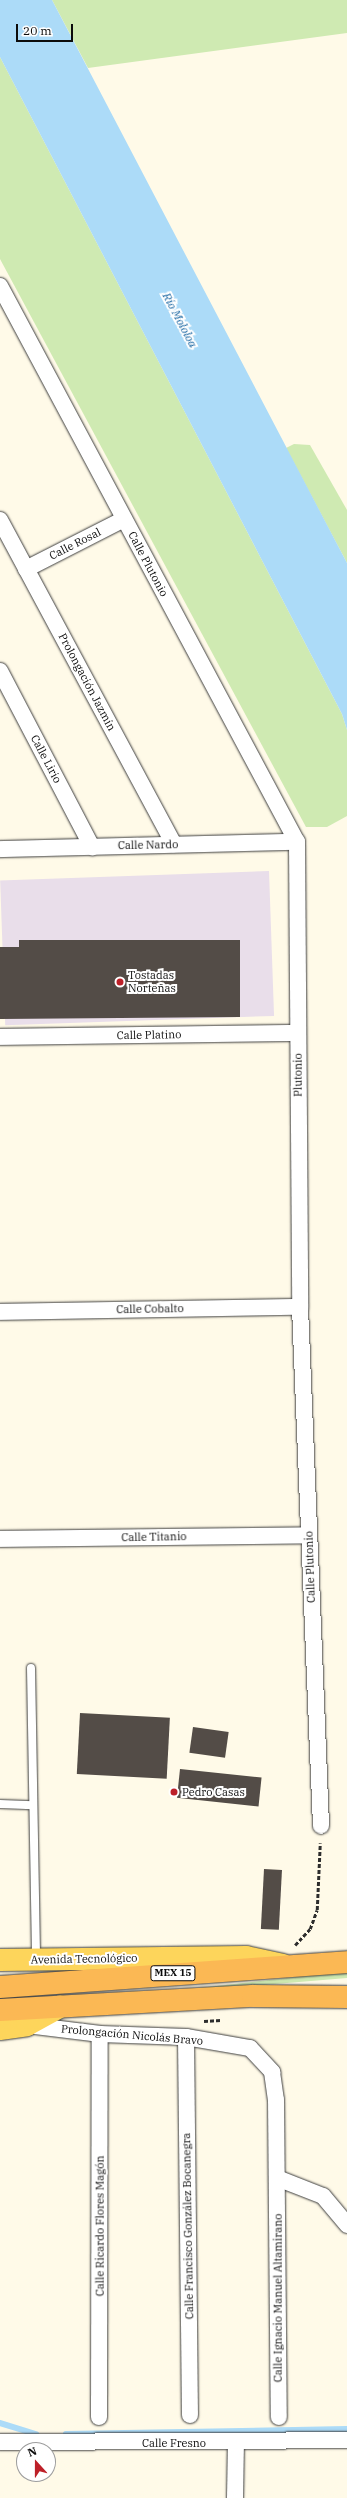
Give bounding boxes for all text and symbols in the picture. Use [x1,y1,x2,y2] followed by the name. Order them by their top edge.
[18,16,75,42] scale bar
[23,23,52,38] text: 20 m
[159,290,201,350] water label: Río Mololoa
[47,525,103,563] street label: Calle Rosal
[125,529,171,599] street label: Calle Plutonio
[56,631,118,733] street label: Prolongación Jazmín
[28,733,64,785] street label: Calle Lirio
[118,838,178,852] street label: Calle Nardo
[128,969,176,995] place label: Tostadas Norteñas
[115,977,125,987] marker: Tostadas Norteñas
[117,1028,181,1042] street label: Calle Platino
[291,1053,305,1097] street label: Plutonio
[116,1302,184,1316] street label: Calle Cobalto
[121,1530,187,1544] street label: Calle Titanio
[302,1531,318,1603] street label: Calle Plutonio
[182,1785,245,1799] place label: Pedro Casas
[169,1787,179,1797] marker: Pedro Casas
[30,1951,138,1967] street label: Avenida Tecnológico
[150,1965,196,1981] road number: MEX 15
[61,2022,203,2048] street label: Prolongación Nicolás Bravo
[180,2133,196,2319] street label: Calle Francisco González Bocanegra
[93,2156,107,2296] street label: Calle Ricardo Flores Magón
[271,2214,285,2382] street label: Calle Ignacio Manuel Altamirano
[142,2436,206,2450] street label: Calle Fresno
[16,2442,56,2482] north arrow
[25,2444,39,2460] text: N

